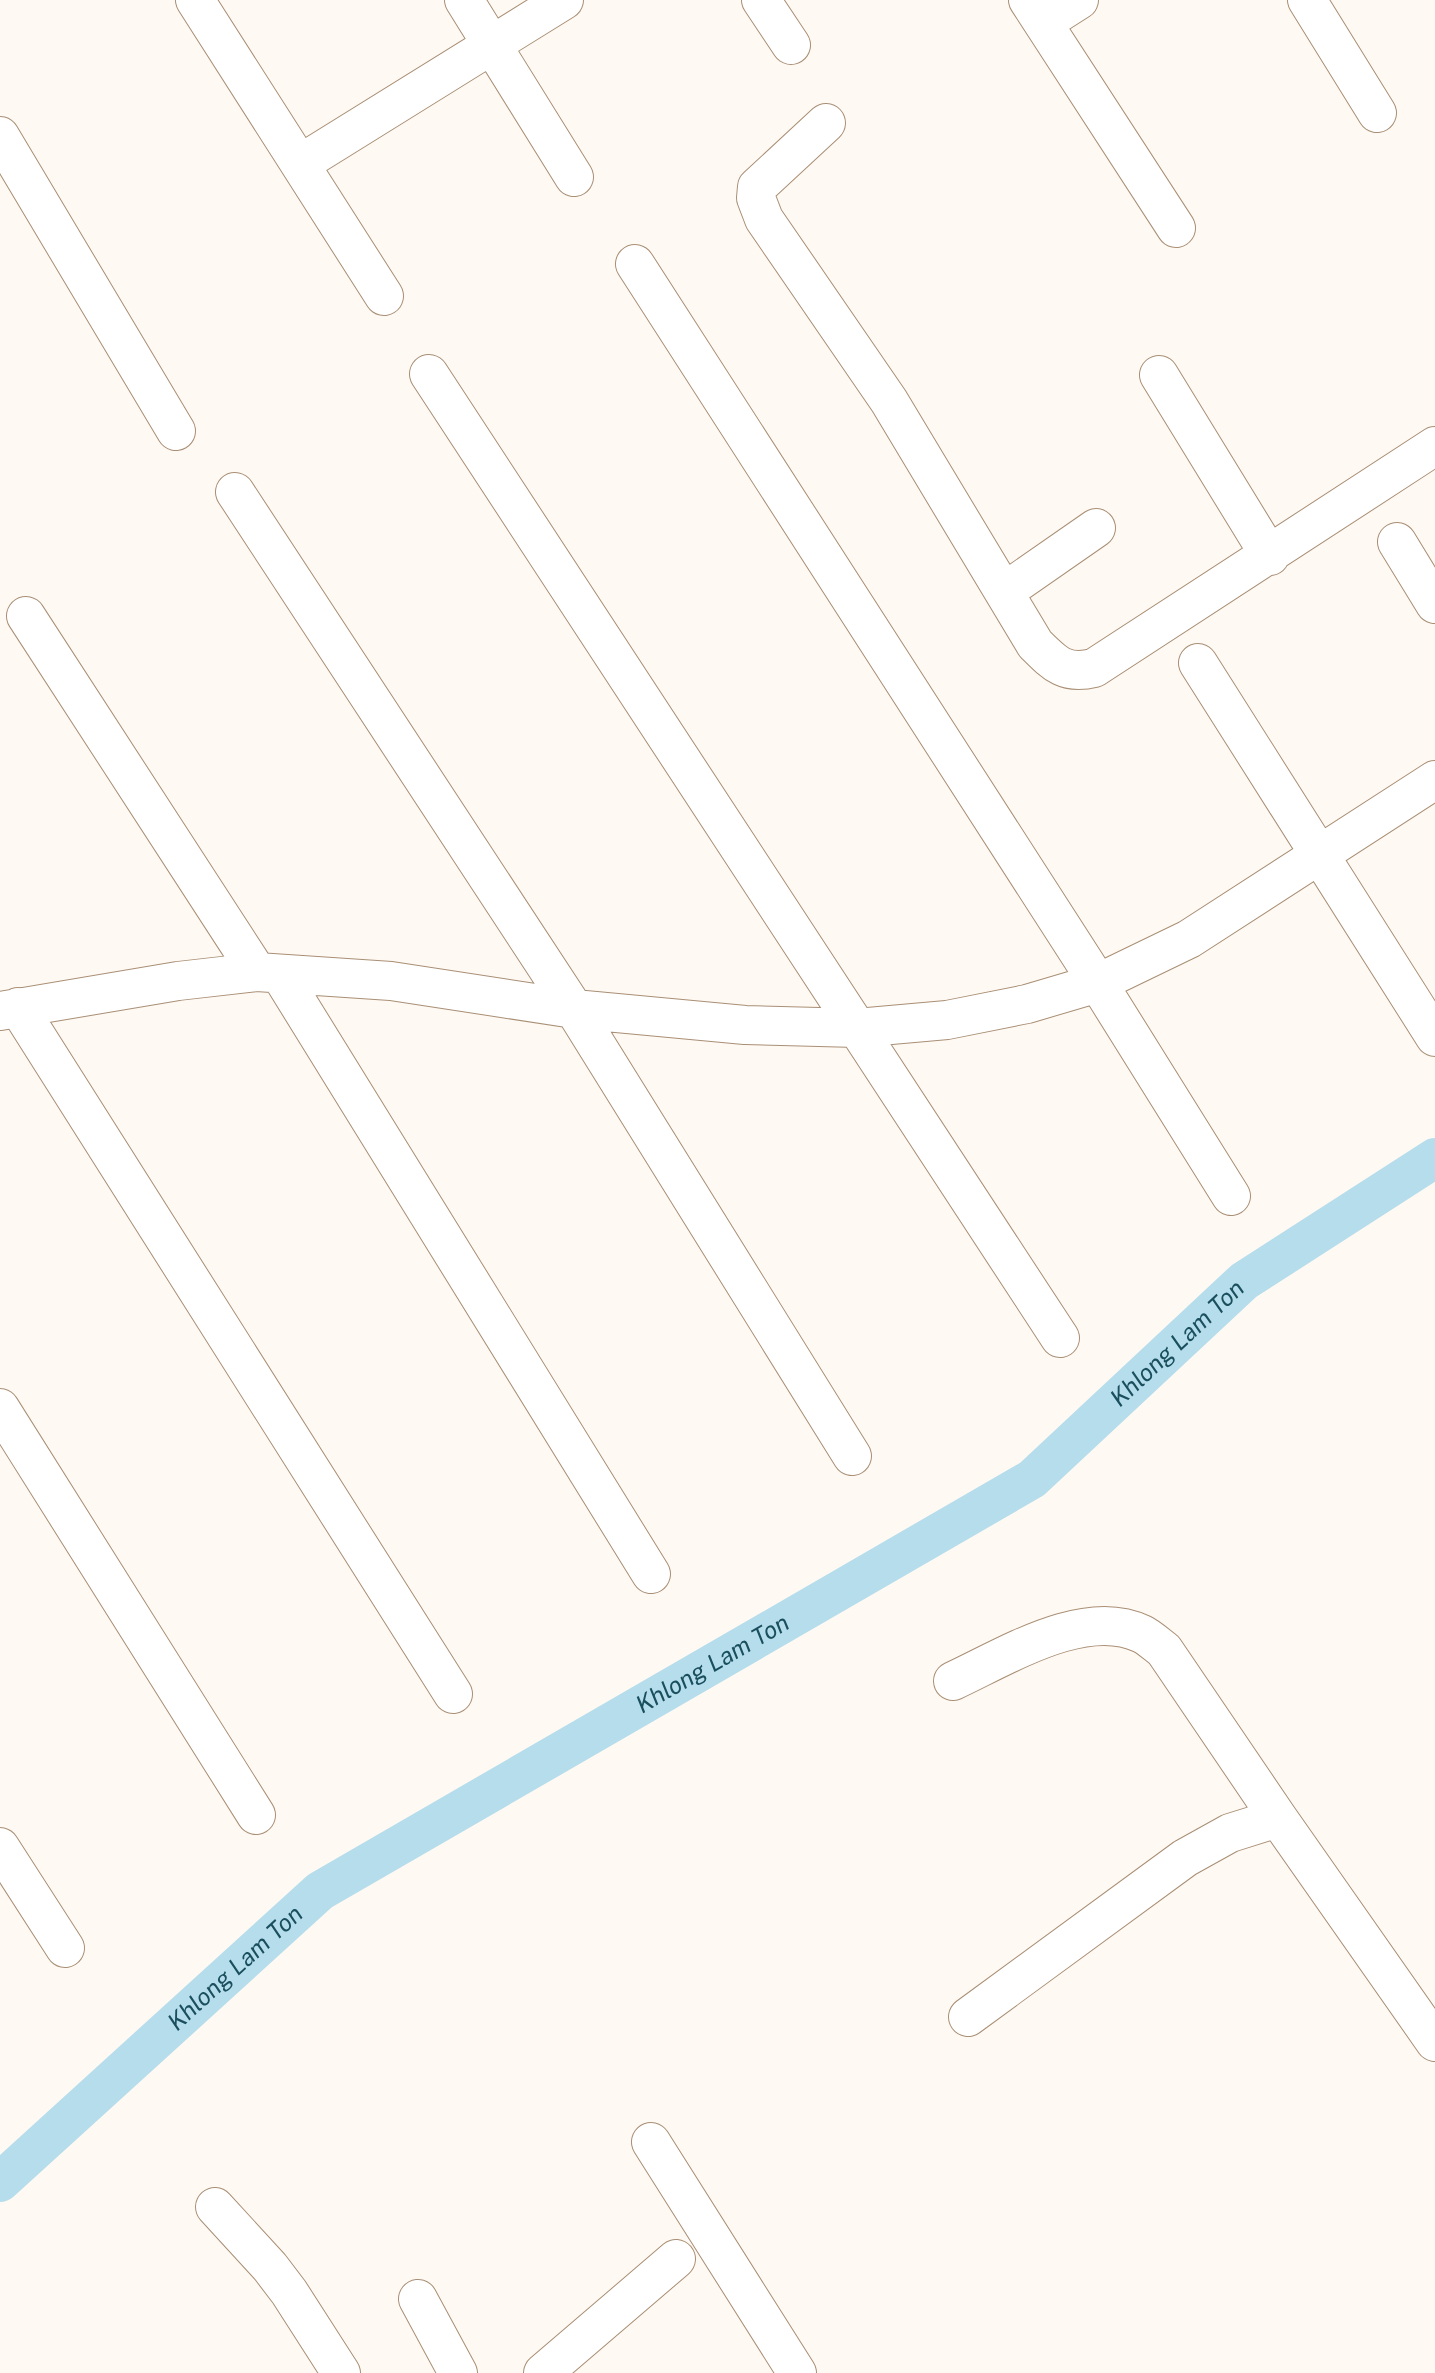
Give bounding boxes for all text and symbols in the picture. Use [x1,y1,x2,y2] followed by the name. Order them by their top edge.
[1104,1273,1249,1412] water label: Khlong Lam Ton
[630,1608,794,1718] water label: Khlong Lam Ton
[161,1899,308,2036] water label: Khlong Lam Ton

